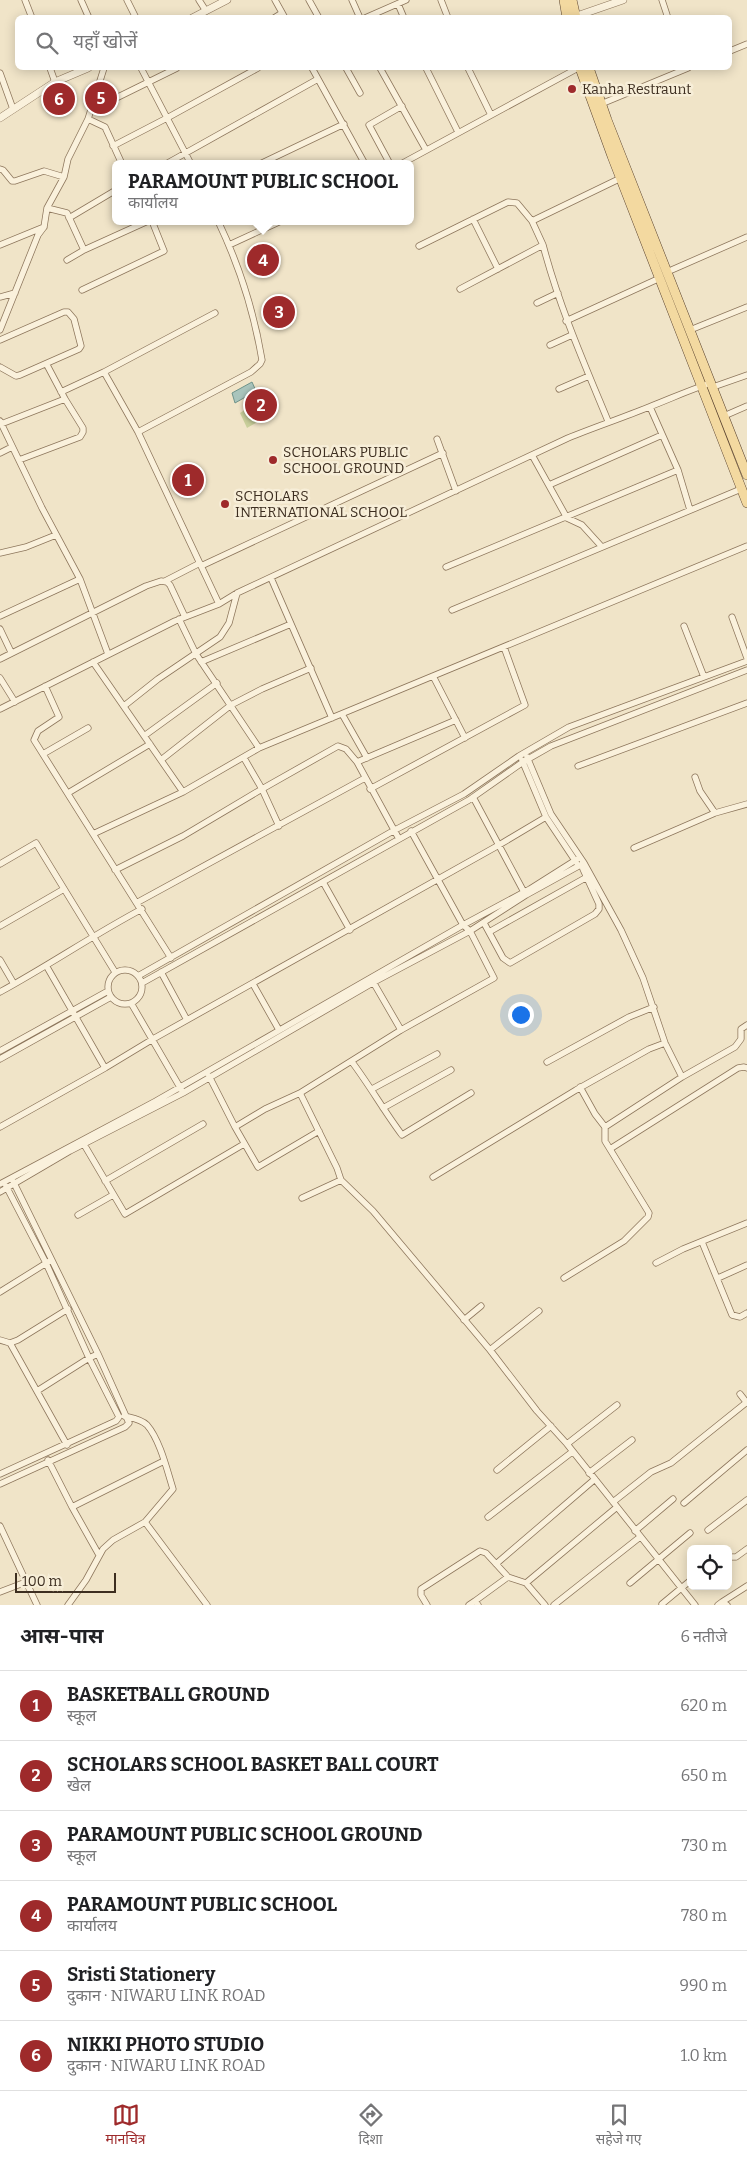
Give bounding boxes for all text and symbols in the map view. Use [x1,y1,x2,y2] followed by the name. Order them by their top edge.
[15,15,732,70] search box
[33,29,61,57] icon: search
[73,30,137,53] text: यहाँ खोजें
[85,79,117,117] pin: 5
[43,80,75,118] pin: 6
[582,81,691,98] place label: Kanha Restraunt
[566,83,578,95] marker: Kanha Restraunt
[112,160,414,225] popup
[128,170,398,193] text: PARAMOUNT PUBLIC SCHOOL
[128,193,178,212] text: कार्यालय
[247,241,279,279] pin: 4
[263,293,295,331] pin: 3
[245,386,277,424] pin: 2
[283,444,408,477] place label: SCHOLARS PUBLIC SCHOOL GROUND
[267,454,279,466] marker: SCHOLARS PUBLIC SCHOOL GROUND
[172,461,204,499] pin: 1
[235,488,407,521] place label: SCHOLARS INTERNATIONAL SCHOOL
[219,498,231,510] marker: SCHOLARS INTERNATIONAL SCHOOL
[508,1002,534,1028] your location
[687,1545,732,1590] map controls
[687,1545,732,1590] button: locate
[15,1570,116,1593] scale bar
[22,1573,62,1590] text: 100 m
[20,1623,104,1649] text: आस-पास
[680,1627,727,1646] text: 6 नतीजे
[67,1683,270,1706] text: BASKETBALL GROUND
[33,1696,39,1715] text: 1
[680,1696,727,1715] text: 620 m
[67,1706,96,1725] text: स्कूल
[67,1753,439,1776] text: SCHOLARS SCHOOL BASKET BALL COURT
[31,1766,41,1785] text: 2
[681,1766,727,1785] text: 650 m
[67,1776,91,1795] text: खेल
[67,1823,423,1846] text: PARAMOUNT PUBLIC SCHOOL GROUND
[31,1836,41,1855] text: 3
[681,1836,727,1855] text: 730 m
[67,1846,96,1865] text: स्कूल
[67,1893,337,1916] text: PARAMOUNT PUBLIC SCHOOL
[31,1906,41,1925] text: 4
[681,1906,727,1925] text: 780 m
[67,1916,117,1935] text: कार्यालय
[67,1963,215,1986] text: Sristi Stationery
[32,1976,40,1995] text: 5
[680,1976,727,1995] text: 990 m
[67,1986,266,2005] text: दुकान · NIWARU LINK ROAD
[67,2033,264,2056] text: NIKKI PHOTO STUDIO
[31,2046,41,2065] text: 6
[680,2046,727,2065] text: 1.0 km
[67,2056,266,2075] text: दुकान · NIWARU LINK ROAD
[106,2101,146,2150] tab: मानचित्र
[357,2101,385,2150] tab: दिशा
[596,2101,641,2150] tab: सहेजे गए

